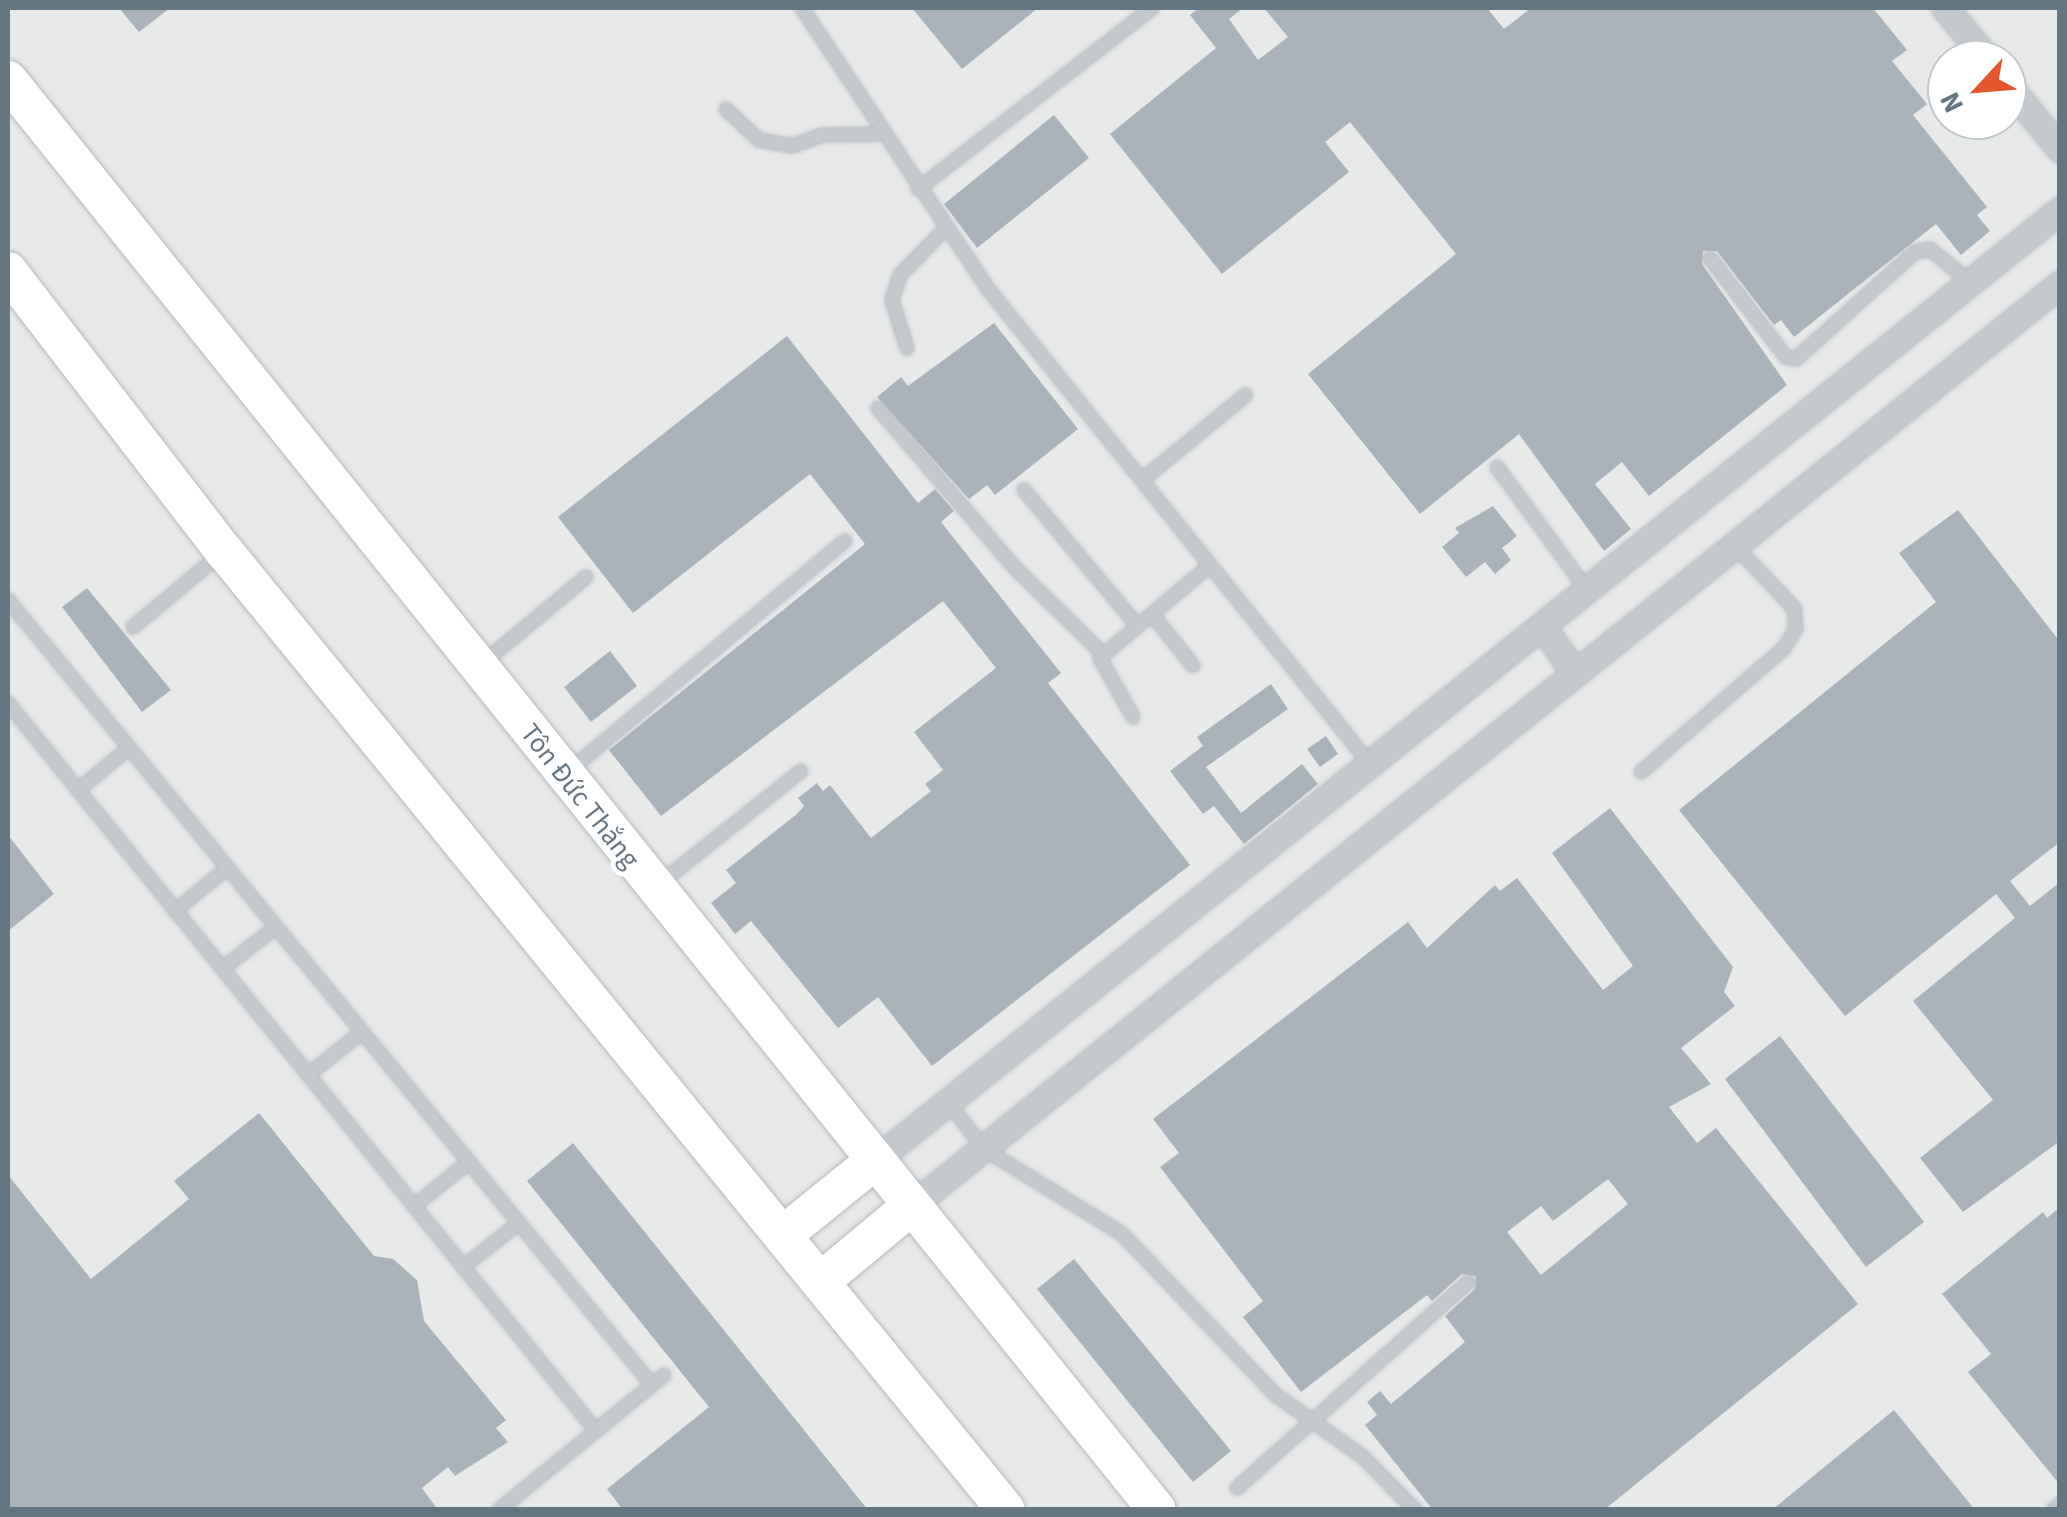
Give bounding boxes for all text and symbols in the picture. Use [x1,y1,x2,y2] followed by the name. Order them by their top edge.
[1927,40,2027,140] north arrow
[1930,85,1974,119] text: N
[513,717,647,875] street label: Tôn Đức Thắng

